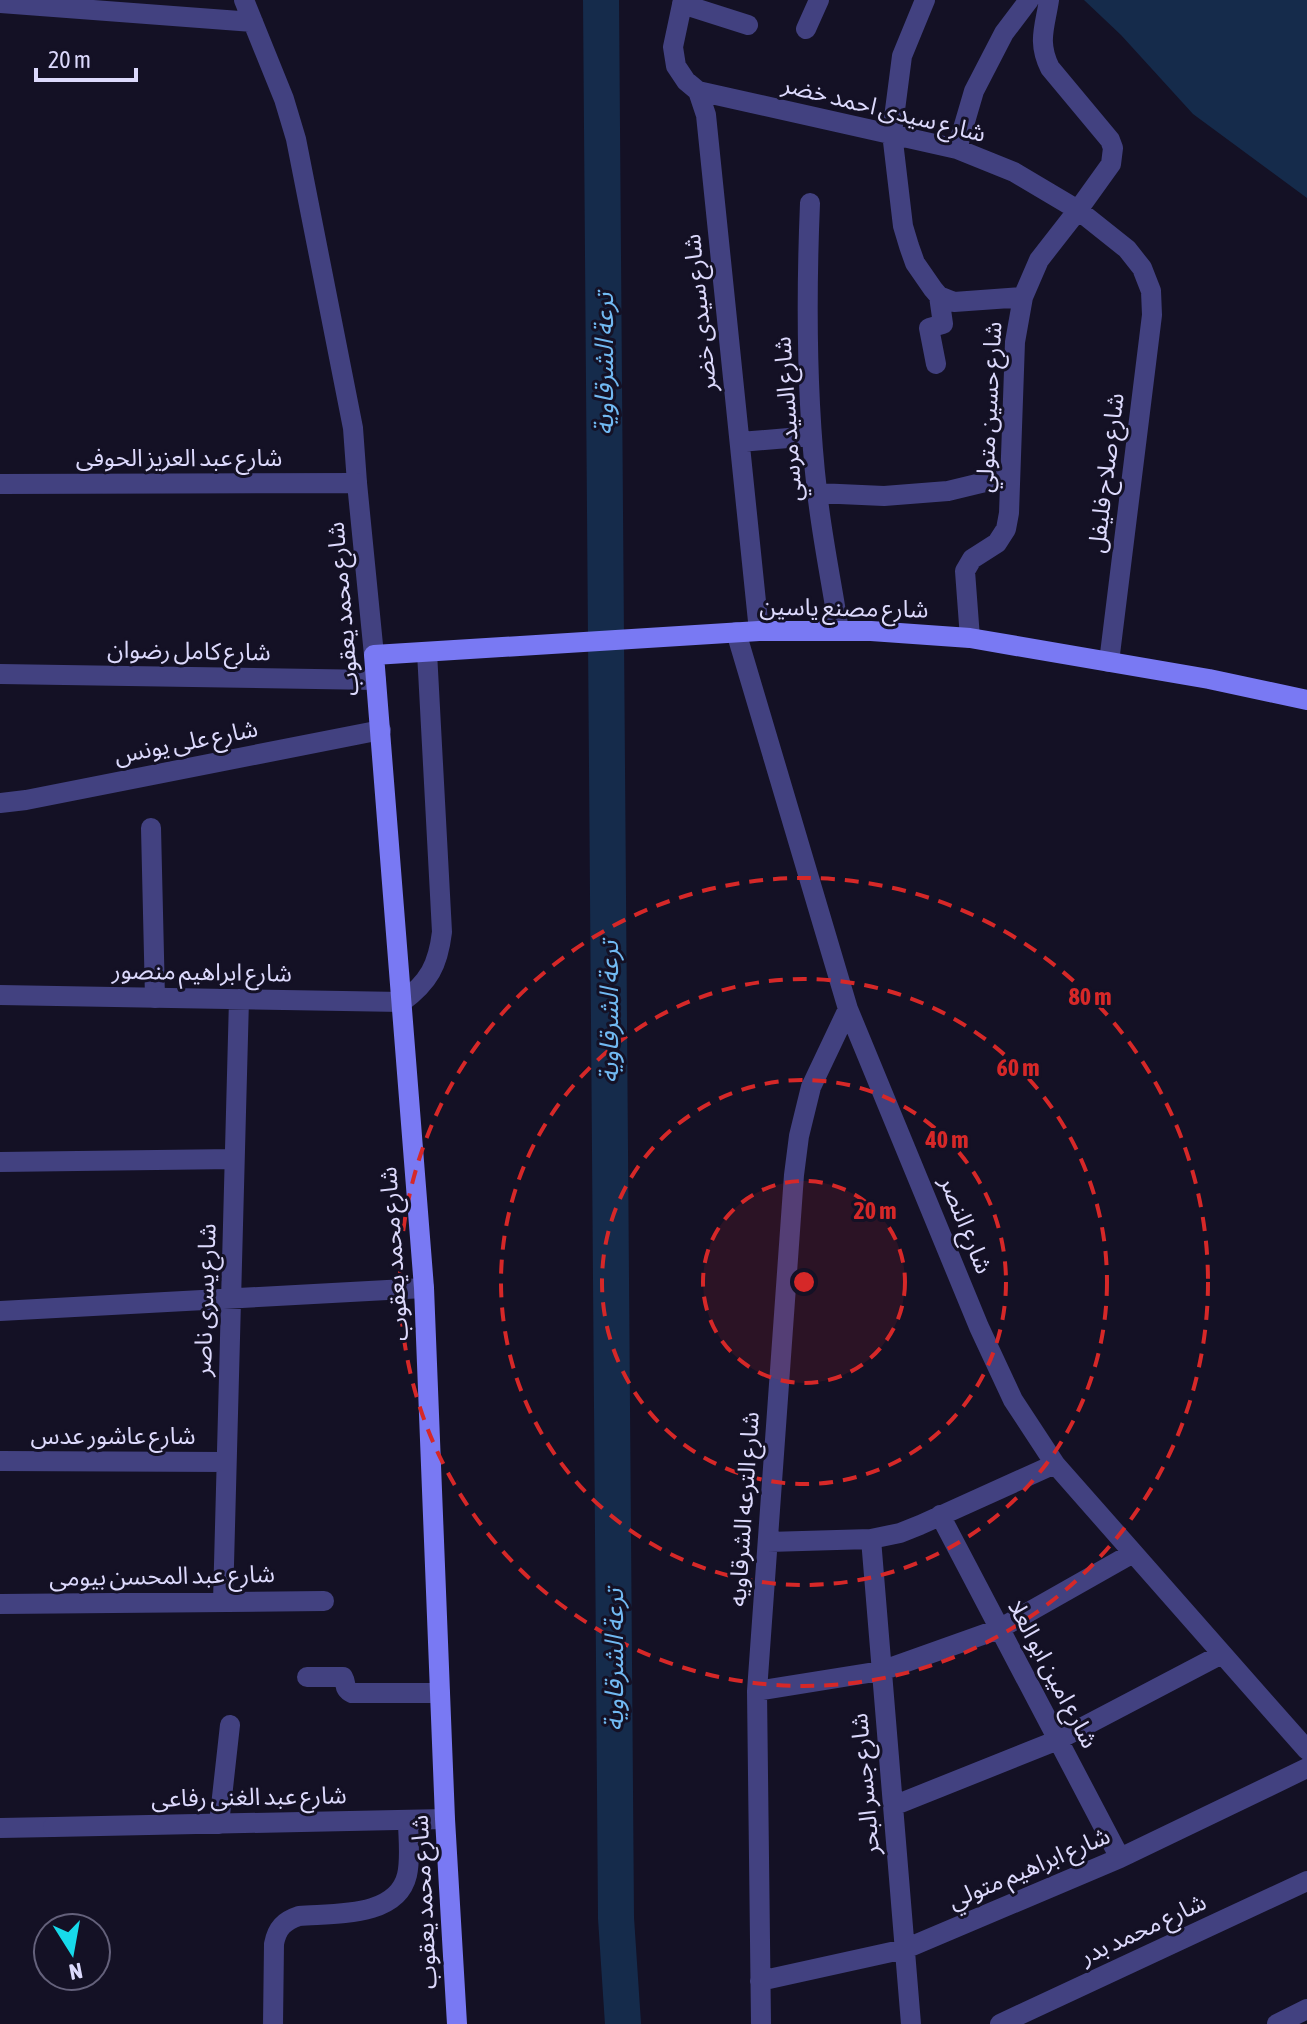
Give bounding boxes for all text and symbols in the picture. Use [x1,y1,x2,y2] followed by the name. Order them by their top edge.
[36,32,136,82] scale bar
[48,46,91,73] text: 20 m
[778,70,988,151] street label: شارع سيدى احمد خضر
[678,232,725,394] street label: شارع سيدى خضر
[589,289,620,435] water label: ترعة الشرقاوية
[971,321,1012,493] street label: شارع حسين متولي
[768,335,812,502] street label: شارع السيد مرسي
[1082,391,1133,555] street label: شارع صلاح فليفل
[76,444,282,475] street label: شارع عبد العزيز الحوفى
[321,521,368,697] street label: شارع محمد يعقوب
[759,593,929,626] street label: شارع مصنع ياسين
[107,636,271,669] street label: شارع كامل رضوان
[112,714,261,773] street label: شارع على يونس
[594,937,625,1083] water label: ترعة الشرقاوية
[111,956,292,991] street label: شارع ابراهيم منصور
[1068,983,1112,1010] text: 80 m
[996,1054,1040,1081] text: 60 m
[924,1126,969,1153] text: 40 m
[374,1166,417,1342] street label: شارع محمد يعقوب
[931,1171,998,1279] street label: شارع النصر
[853,1197,897,1224] text: 20 m
[188,1223,225,1378] street label: شارع يسرى ناصر
[790,1268,818,1296] centre of rings
[723,1411,768,1608] street label: شارع الترعه الشرقاويه
[30,1422,196,1453] street label: شارع عاشور عدس
[49,1560,275,1595] street label: شارع عبد المحسن بيومى
[599,1585,630,1731] water label: ترعة الشرقاوية
[1000,1595,1104,1754] street label: شارع امين ابو العلا
[845,1712,888,1857] street label: شارع جسر البحر
[151,1781,347,1816] street label: شارع عبد الغنى رفاعى
[405,1814,446,1990] street label: شارع محمد يعقوب
[944,1821,1116,1919] street label: شارع ابراهيم متولي
[1075,1888,1212,1974] street label: شارع محمد بدر
[32,1912,112,1992] north arrow
[67,1958,85,1986] text: N

